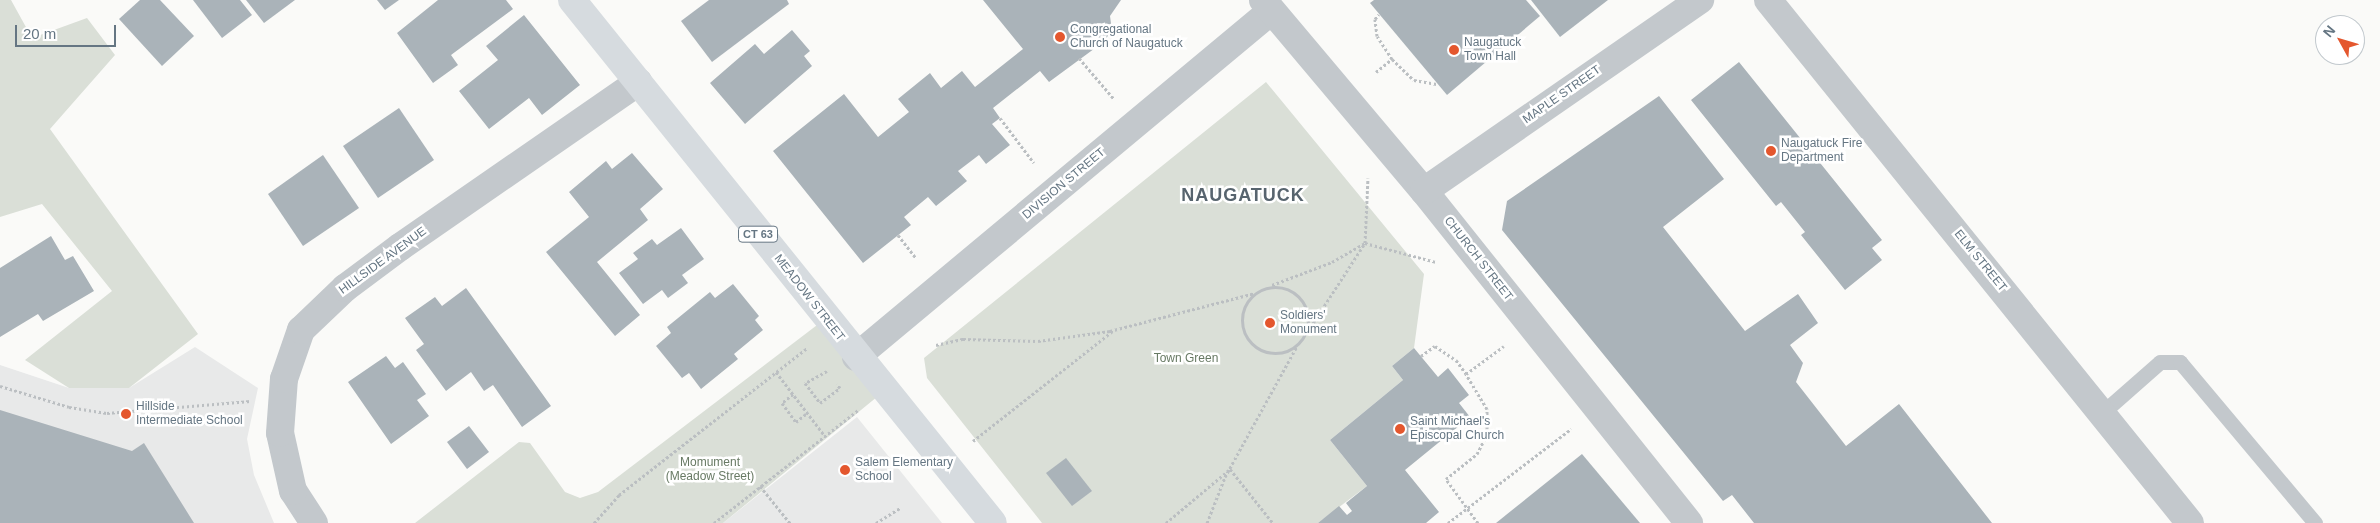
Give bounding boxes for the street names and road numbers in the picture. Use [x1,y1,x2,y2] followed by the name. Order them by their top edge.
[1520,63,1604,127] street label: MAPLE STREET
[1020,145,1108,223] street label: DIVISION STREET
[1441,214,1515,304] street label: CHURCH STREET
[336,224,430,298] street label: HILLSIDE AVENUE
[738,225,778,242] road number: CT 63
[1951,227,2009,295] street label: ELM STREET
[771,252,847,344] street label: MEADOW STREET

